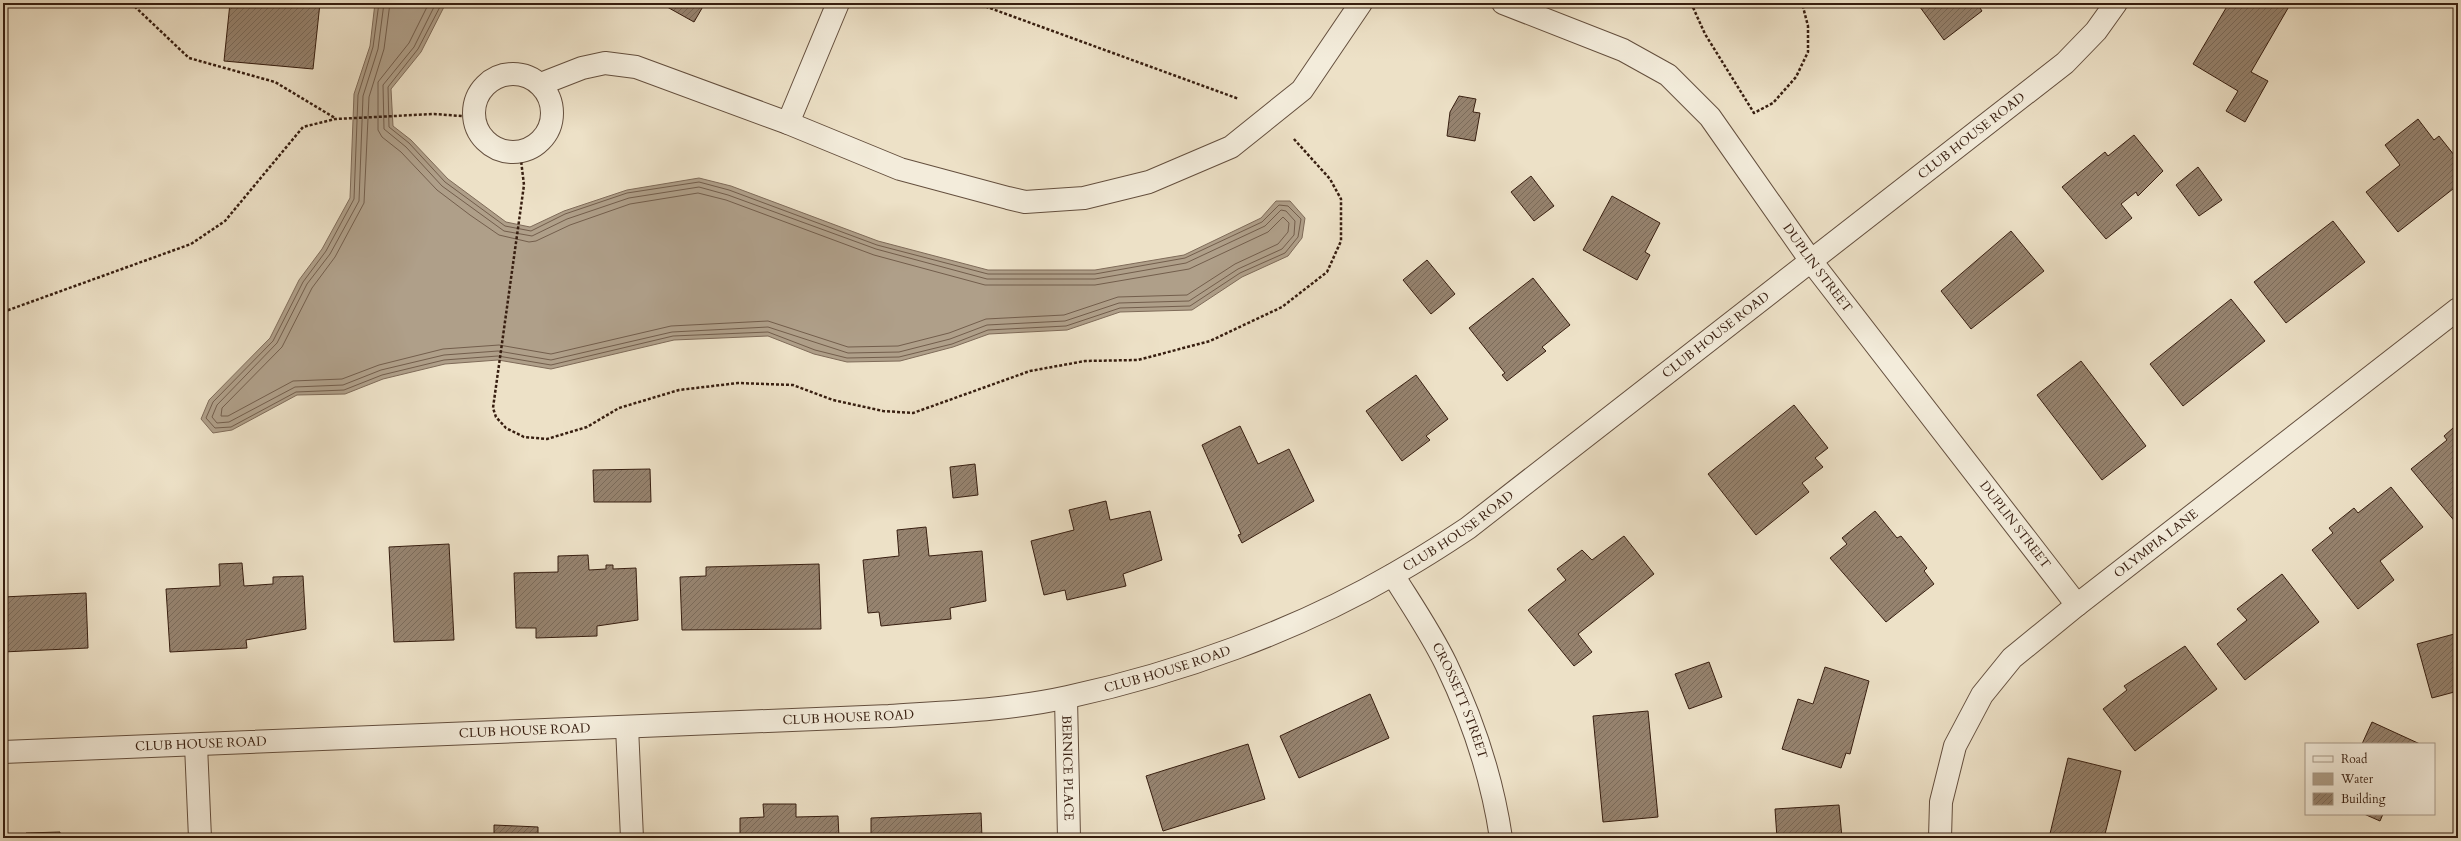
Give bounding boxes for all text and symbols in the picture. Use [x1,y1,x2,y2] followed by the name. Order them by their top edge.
[1914,88,2029,183] street label: CLUB HOUSE ROAD
[1778,220,1857,316] street label: DUPLIN STREET
[1658,287,1773,383] street label: CLUB HOUSE ROAD
[1975,477,2055,573] street label: DUPLIN STREET
[1399,486,1518,576] street label: CLUB HOUSE ROAD
[2110,505,2202,582] street label: OLYMPIA LANE
[1428,639,1492,762] street label: CROSSETT STREET
[1102,642,1233,697] street label: CLUB HOUSE ROAD
[782,705,915,729] street label: CLUB HOUSE ROAD
[1057,715,1078,821] street label: BERNICE PLACE
[458,719,591,742] street label: CLUB HOUSE ROAD
[135,732,267,756] street label: CLUB HOUSE ROAD
[2305,743,2435,815] legend
[2341,751,2368,767] text: Road
[2340,771,2374,787] text: Water
[2341,791,2386,807] text: Building

